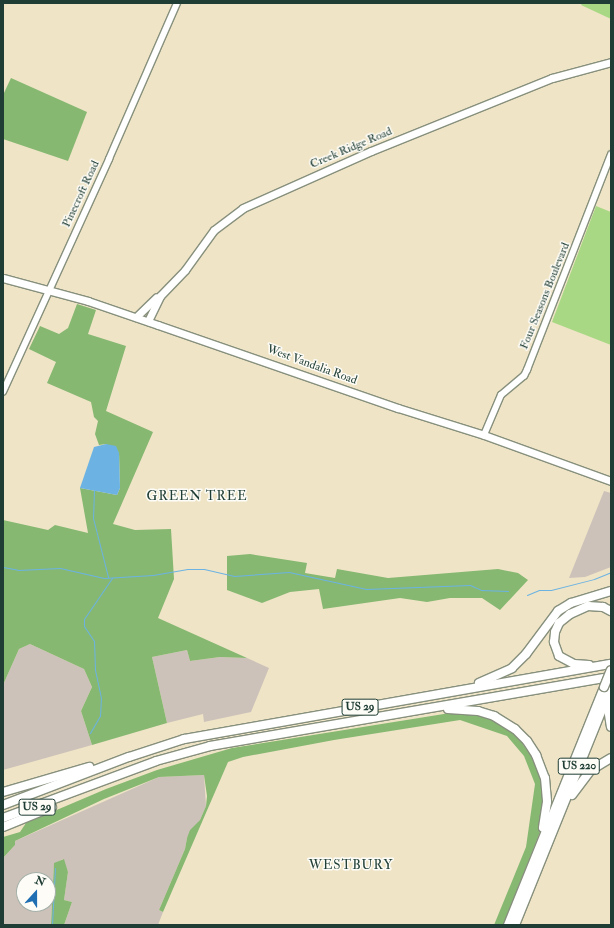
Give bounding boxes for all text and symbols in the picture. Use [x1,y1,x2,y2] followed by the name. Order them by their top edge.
[308,124,394,172] street label: Creek Ridge Road
[59,158,103,230] street label: Pinecroft Road
[517,241,573,351] street label: Four Seasons Boulevard
[265,342,359,388] street label: West Vandalia Road
[146,488,248,504] district label: GREEN TREE
[341,698,379,716] road number: US 29
[557,757,601,775] road number: US 220
[18,798,56,816] road number: US 29
[309,857,393,873] district label: WESTBURY
[16,872,56,912] north arrow
[33,873,47,889] text: N

